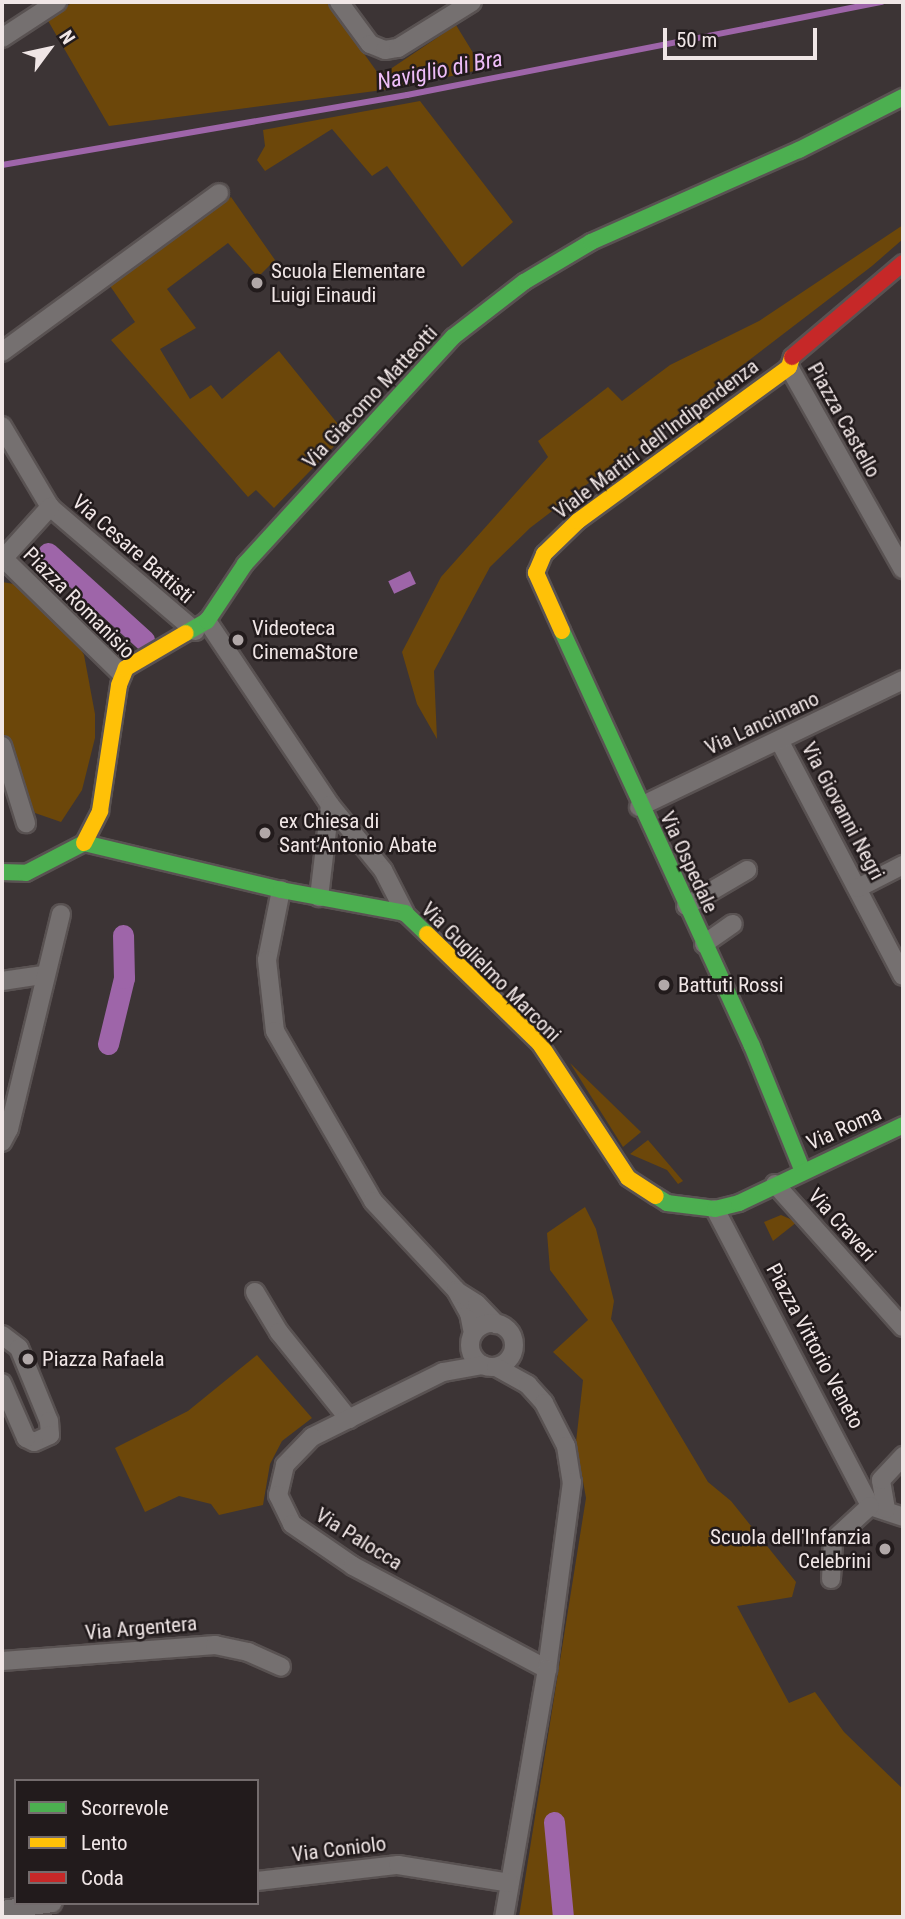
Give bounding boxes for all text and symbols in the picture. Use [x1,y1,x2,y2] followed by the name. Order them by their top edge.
[14,14,84,84] north arrow
[667,14,821,58] scale bar
[54,26,80,48] text: N
[676,28,717,52] text: 50 m
[375,45,505,97] water label: Naviglio di Bra
[271,258,425,308] place label: Scuola Elementare Luigi Einaudi
[249,275,265,291] marker: Scuola Elementare Luigi Einaudi
[297,320,443,474] street label: Via Giacomo Matteotti
[548,354,764,524] street label: Viale Martiri dell'Indipendenza
[802,358,886,482] street label: Piazza Castello
[67,489,199,609] street label: Via Cesare Battisti
[18,542,140,664] street label: Piazza Romanisio
[252,615,358,665] place label: Videoteca CinemaStore
[230,632,246,648] marker: Videoteca CinemaStore
[701,686,823,760] street label: Via Lancimano
[796,738,890,884] street label: Via Giovanni Negri
[655,807,723,917] street label: Via Ospedale
[279,808,437,858] place label: ex Chiesa di Sant’Antonio Abate
[257,825,273,841] marker: ex Chiesa di Sant’Antonio Abate
[416,897,566,1047] street label: Via Guglielmo Marconi
[678,972,784,998] place label: Battuti Rossi
[656,977,672,993] marker: Battuti Rossi
[803,1100,885,1156] street label: Via Roma
[803,1183,881,1267] street label: Via Craveri
[761,1259,869,1433] street label: Piazza Vittorio Veneto
[42,1346,164,1372] place label: Piazza Rafaela
[20,1351,36,1367] marker: Piazza Rafaela
[311,1502,407,1576] street label: Via Palocca
[710,1524,871,1574] place label: Scuola dell'Infanzia Celebrini
[877,1541,893,1557] marker: Scuola dell'Infanzia Celebrini
[84,1611,198,1645] street label: Via Argentera
[14,1779,259,1905] legend
[81,1796,168,1820] text: Scorrevole
[81,1831,128,1855] text: Lento
[290,1831,388,1867] street label: Via Coniolo
[81,1866,124,1890] text: Coda

